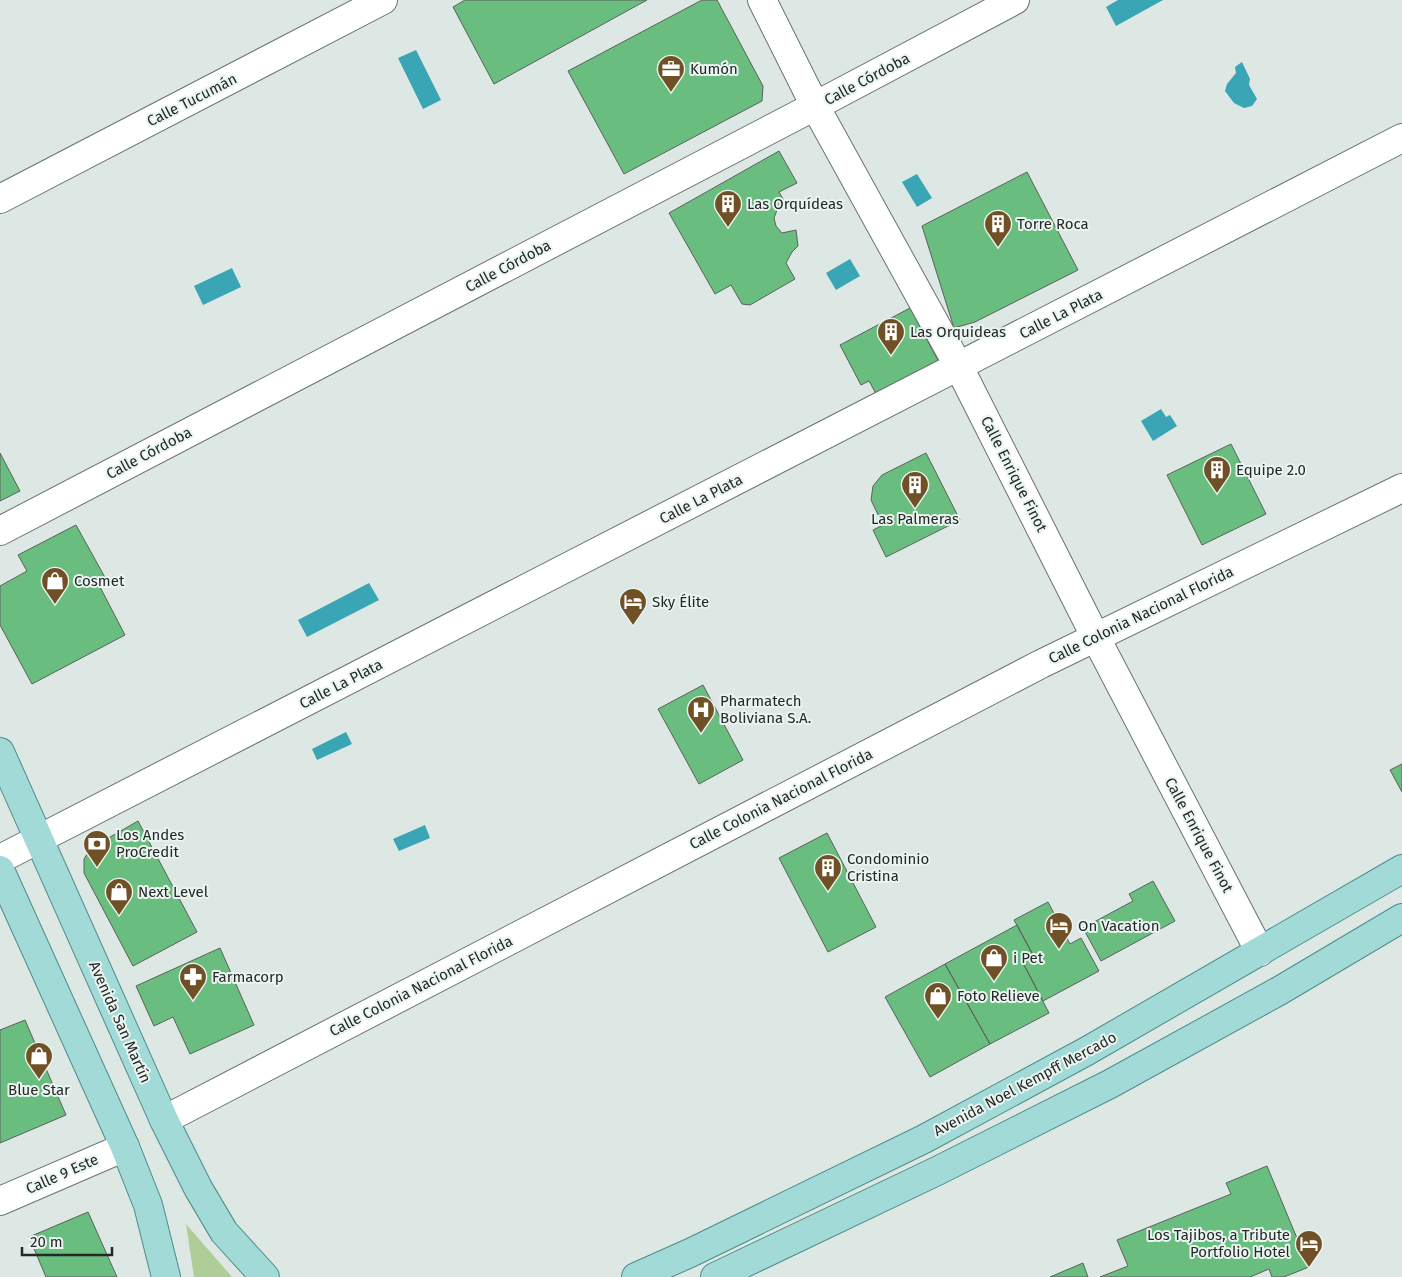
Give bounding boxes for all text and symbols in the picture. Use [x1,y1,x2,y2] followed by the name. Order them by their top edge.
[821,49,913,109] street label: Calle Córdoba
[656,54,686,93] office icon: Kumón
[690,60,738,78] place label: Kumón
[144,70,240,130] street label: Calle Tucumán
[713,189,743,228] building icon: Las Orquídeas
[747,195,843,213] place label: Las Orquídeas
[983,209,1013,248] building icon: Torre Roca
[1017,215,1089,233] place label: Torre Roca
[462,236,554,296] street label: Calle Córdoba
[1016,285,1106,343] street label: Calle La Plata
[876,317,906,356] building icon: Las Orquideas
[910,323,1006,341] place label: Las Orquideas
[977,413,1051,535] street label: Calle Enrique Finot
[103,423,195,483] street label: Calle Córdoba
[1202,455,1232,494] building icon: Equipe 2.0
[1236,461,1306,479] place label: Equipe 2.0
[656,470,746,528] street label: Calle La Plata
[900,470,930,509] building icon: Las Palmeras
[871,510,959,528] place label: Las Palmeras
[1046,562,1236,668] street label: Calle Colonia Nacional Florida
[40,566,70,605] shop icon: Cosmet
[74,572,125,590] place label: Cosmet
[618,587,648,626] hotel icon: Sky Élite
[652,593,709,611] place label: Sky Élite
[296,655,386,713] street label: Calle La Plata
[720,692,811,727] place label: Pharmatech Boliviana S.A.
[686,695,716,734] hospital icon: Pharmatech Boliviana S.A.
[686,745,876,853] street label: Calle Colonia Nacional Florida
[1161,774,1237,896] street label: Calle Enrique Finot
[116,826,184,861] place label: Los Andes ProCredit
[82,829,112,868] bank icon: Los Andes ProCredit
[847,850,929,885] place label: Condominio Cristina
[813,853,843,892] building icon: Condominio Cristina
[104,877,134,916] shop icon: Next Level
[138,883,209,901] place label: Next Level
[1044,911,1074,950] hotel icon: On Vacation
[1078,917,1159,935] place label: On Vacation
[326,932,516,1040] street label: Calle Colonia Nacional Florida
[979,943,1009,982] shop icon: i Pet
[1013,949,1044,967] place label: i Pet
[85,958,155,1086] street label: Avenida San Martín
[178,962,208,1001] pharmacy icon: Farmacorp
[212,968,284,986] place label: Farmacorp
[923,981,953,1020] shop icon: Foto Relieve
[957,987,1040,1005] place label: Foto Relieve
[931,1028,1119,1140] street label: Avenida Noel Kempff Mercado
[24,1041,54,1080] shop icon: Blue Star
[8,1081,70,1099] place label: Blue Star
[23,1150,101,1198] street label: Calle 9 Este
[22,1224,112,1256] scale bar
[1147,1226,1291,1261] place label: Los Tajibos, a Tribute Portfolio Hotel
[1294,1229,1324,1268] hotel icon: Los Tajibos, a Tribute Portfolio Hotel
[30,1233,63,1251] text: 20 m

